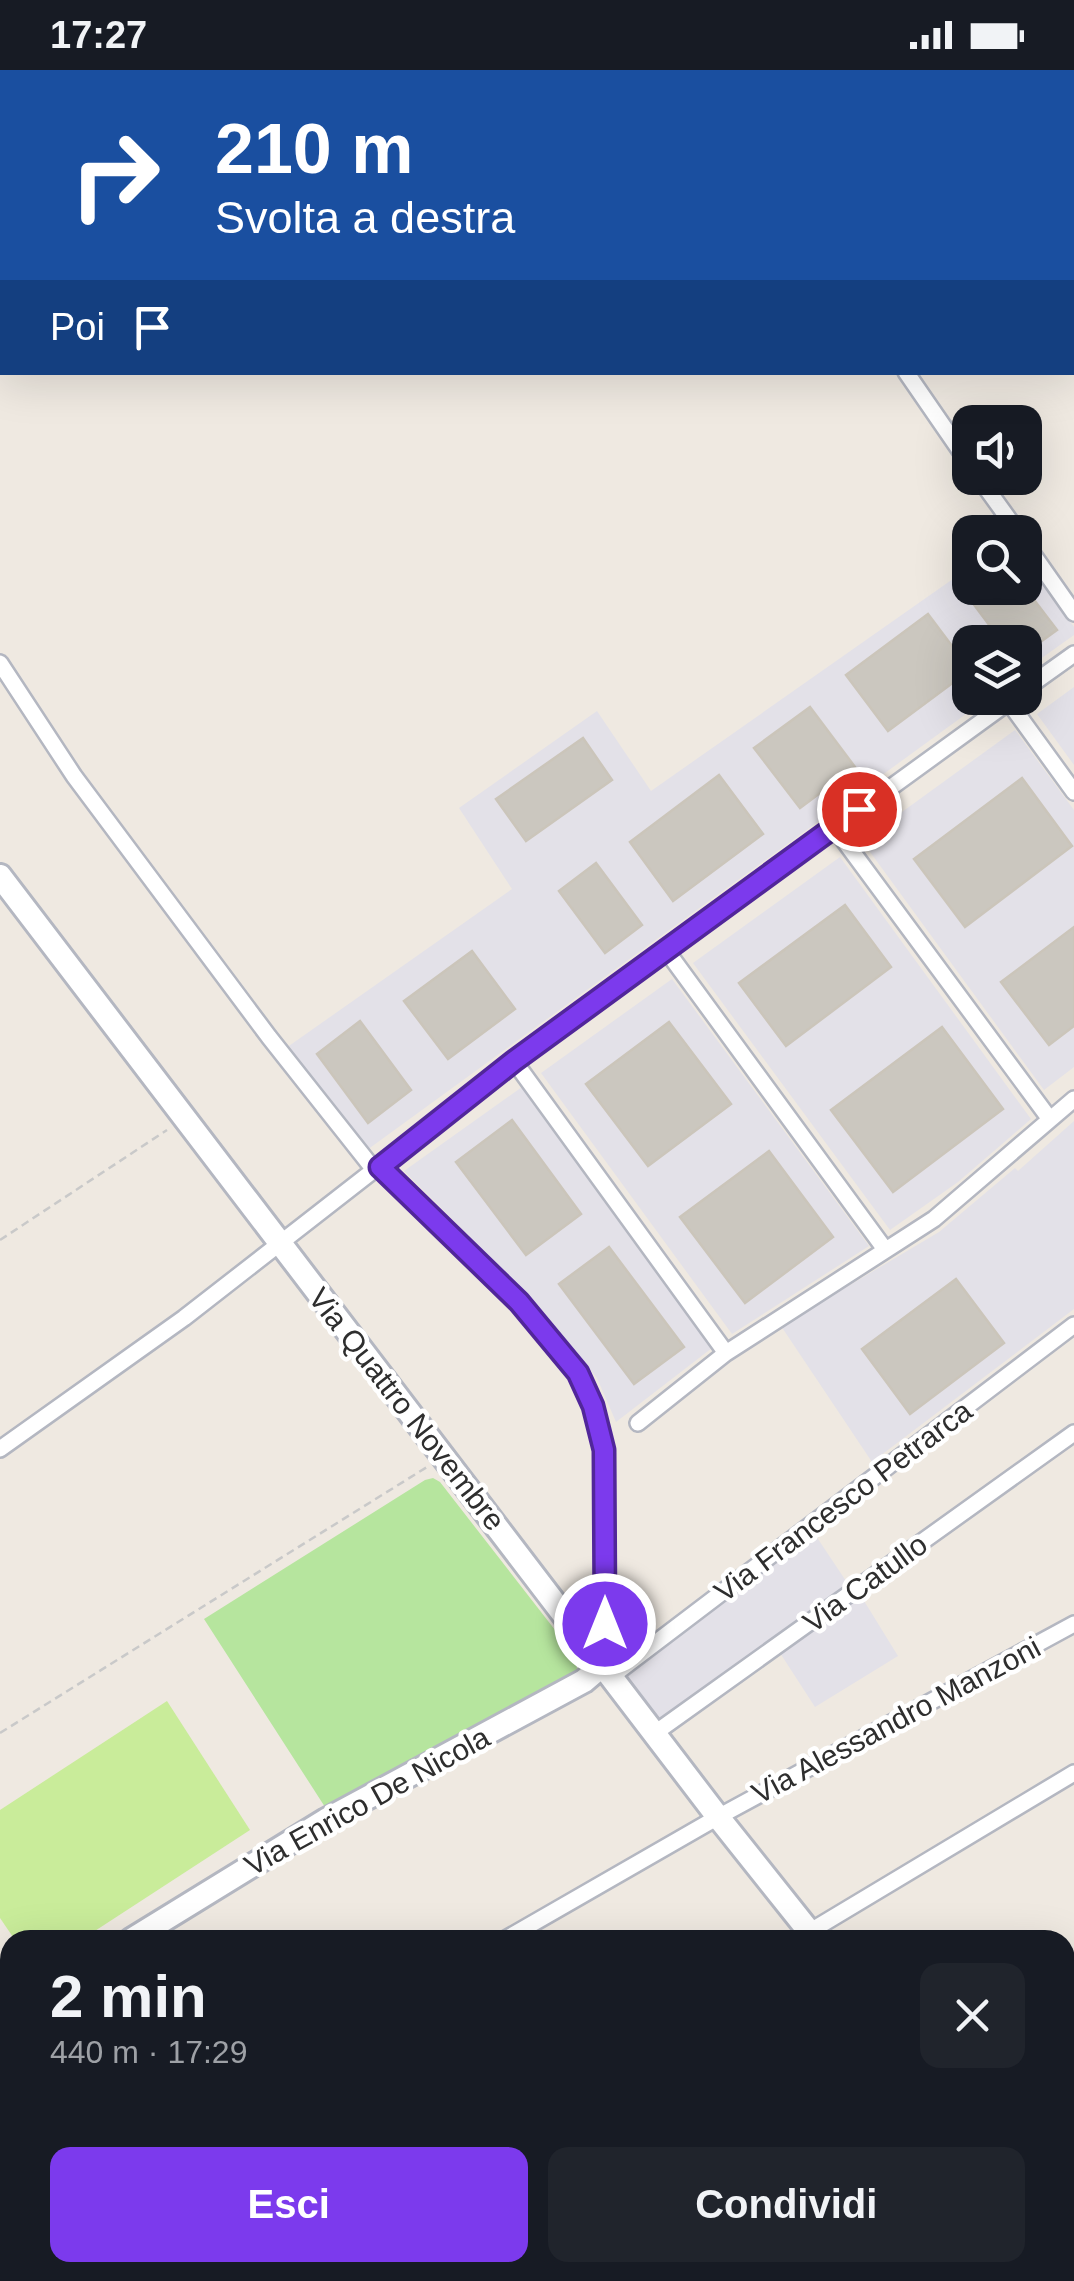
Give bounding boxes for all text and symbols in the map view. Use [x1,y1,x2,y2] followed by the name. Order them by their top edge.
[50,14,147,56] text: 17:27
[50,110,180,240] icon: right
[215,110,413,188] text: 210 m
[215,192,515,243] text: Svolta a destra
[125,300,180,355] icon: arrive
[50,306,105,348] text: Poi
[952,405,1042,715] map controls
[952,405,1042,495] button: sound
[952,515,1042,605] button: search
[952,625,1042,715] button: layers
[817,767,902,852] pin
[832,782,887,837] icon: arrive
[302,1281,512,1537] street label: Via Quattro Novembre
[708,1393,978,1608] street label: Via Francesco Petrarca
[797,1527,933,1639] street label: Via Catullo
[553,1572,657,1676] position arrow
[746,1630,1046,1810] street label: Via Alessandro Manzoni
[239,1720,495,1882] street label: Via Enrico De Nicola
[50,1963,207,2030] text: 2 min
[920,1963,1025,2068] button: close
[50,2034,247,2070] text: 440 m · 17:29
[50,2147,528,2262] button: Esci
[548,2147,1025,2262] button: Condividi

